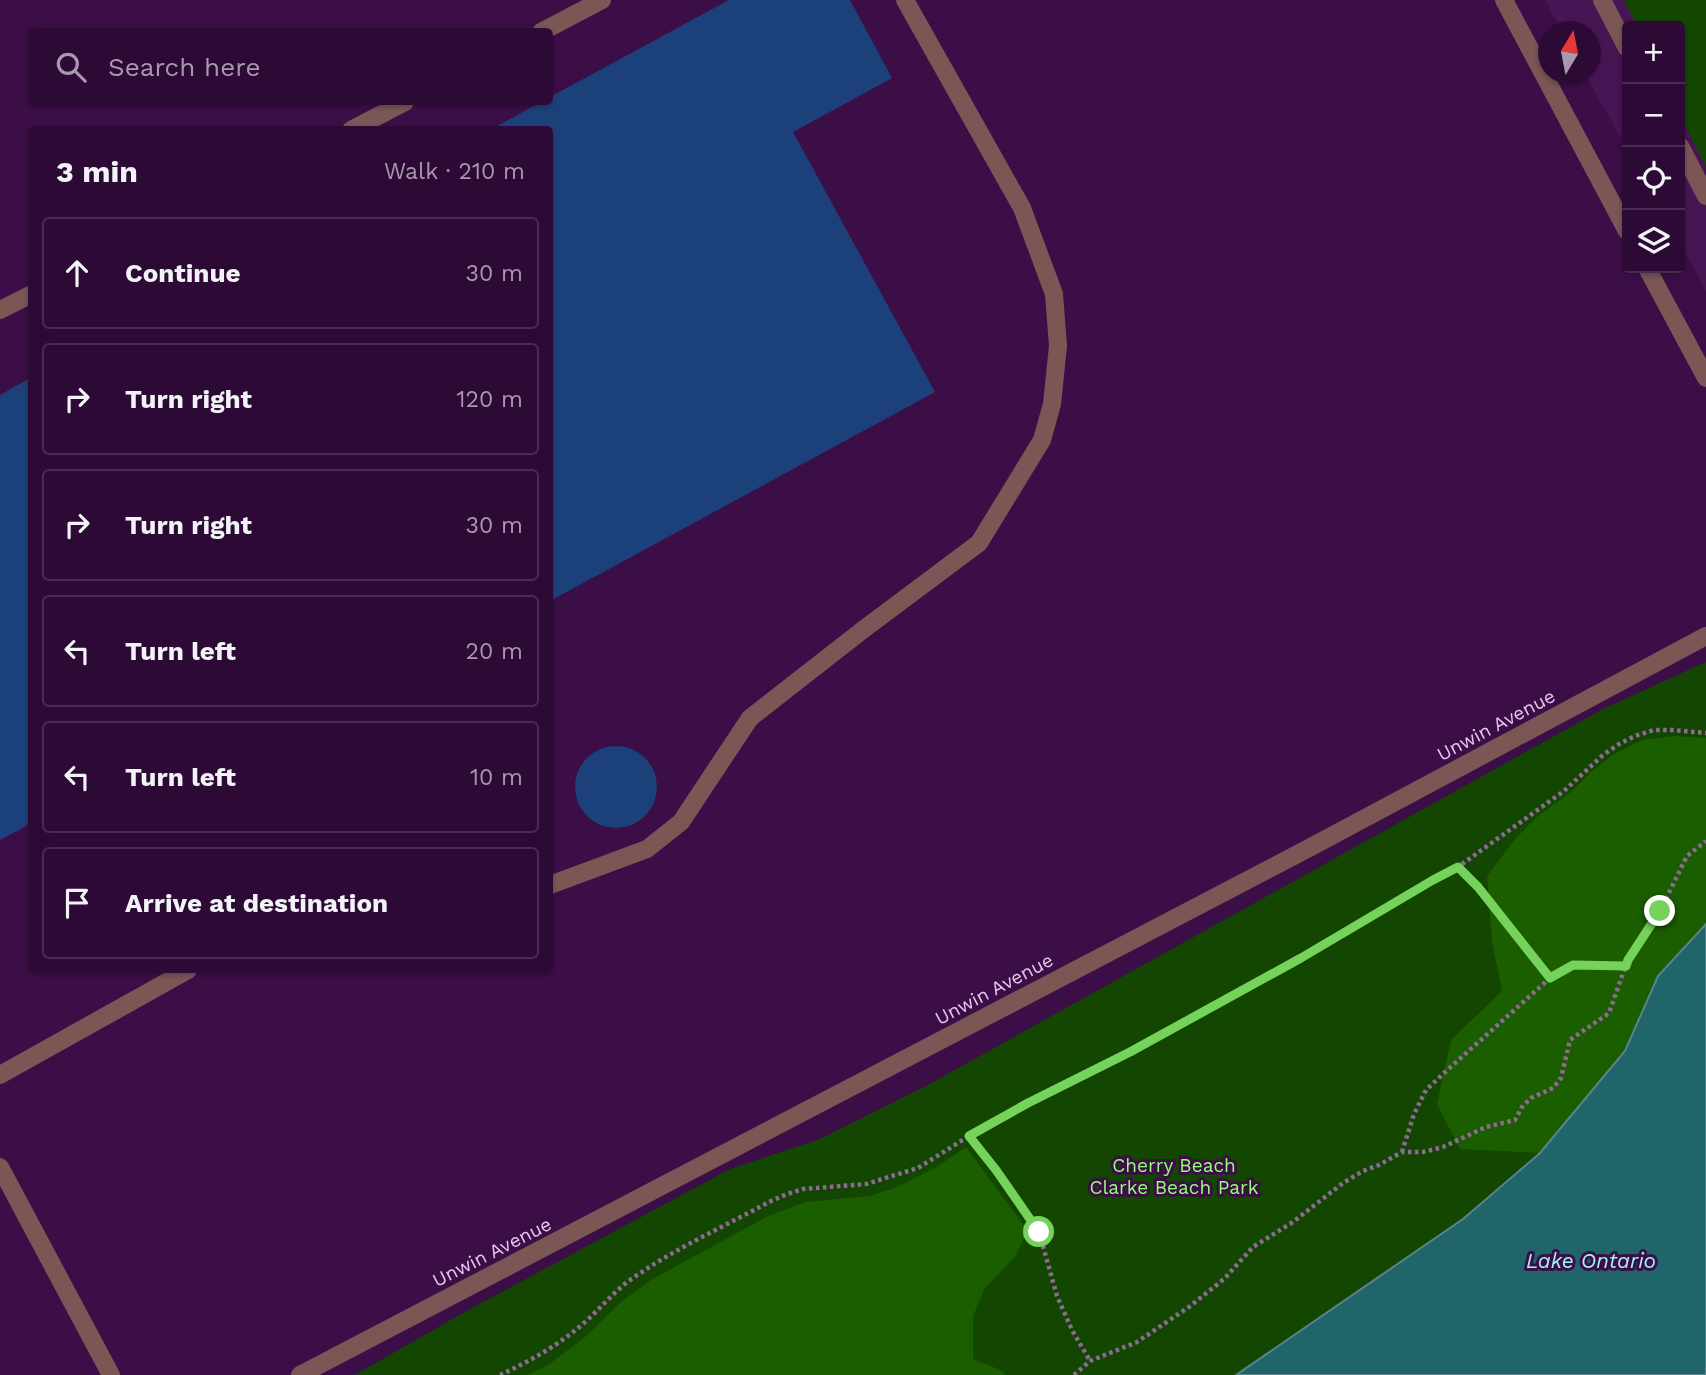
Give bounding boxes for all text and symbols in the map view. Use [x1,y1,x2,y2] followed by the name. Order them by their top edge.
[1538,21,1601,84] north arrow
[1622,21,1685,273] map controls
[1622,21,1685,84] button: +
[28,28,553,105] search box
[52,48,90,86] icon: search
[108,52,260,82] text: Search here
[1622,84,1685,147] button: −
[1622,147,1685,210] button: locate
[56,154,138,189] text: 3 min
[384,158,525,185] text: Walk · 210 m
[1622,210,1685,273] button: layers
[58,254,96,292] icon: ahead
[125,258,241,288] text: Continue
[466,260,523,287] text: 30 m
[58,380,96,418] icon: right
[125,384,252,414] text: Turn right
[457,386,523,413] text: 120 m
[58,506,96,544] icon: right
[125,510,252,540] text: Turn right
[466,512,523,539] text: 30 m
[58,632,96,670] icon: left
[125,636,236,666] text: Turn left
[466,638,523,665] text: 20 m
[1433,684,1559,766] street label: Unwin Avenue
[58,758,96,796] icon: left
[125,762,236,792] text: Turn left
[470,764,523,791] text: 10 m
[58,884,96,922] icon: arrive
[125,888,388,918] text: Arrive at destination
[1644,895,1675,926] route end
[931,948,1057,1030] street label: Unwin Avenue
[1089,1154,1259,1199] park label: Cherry Beach Clarke Beach Park
[429,1212,555,1292] street label: Unwin Avenue
[1023,1216,1054,1247] route start
[1526,1248,1656,1273] water label: Lake Ontario

